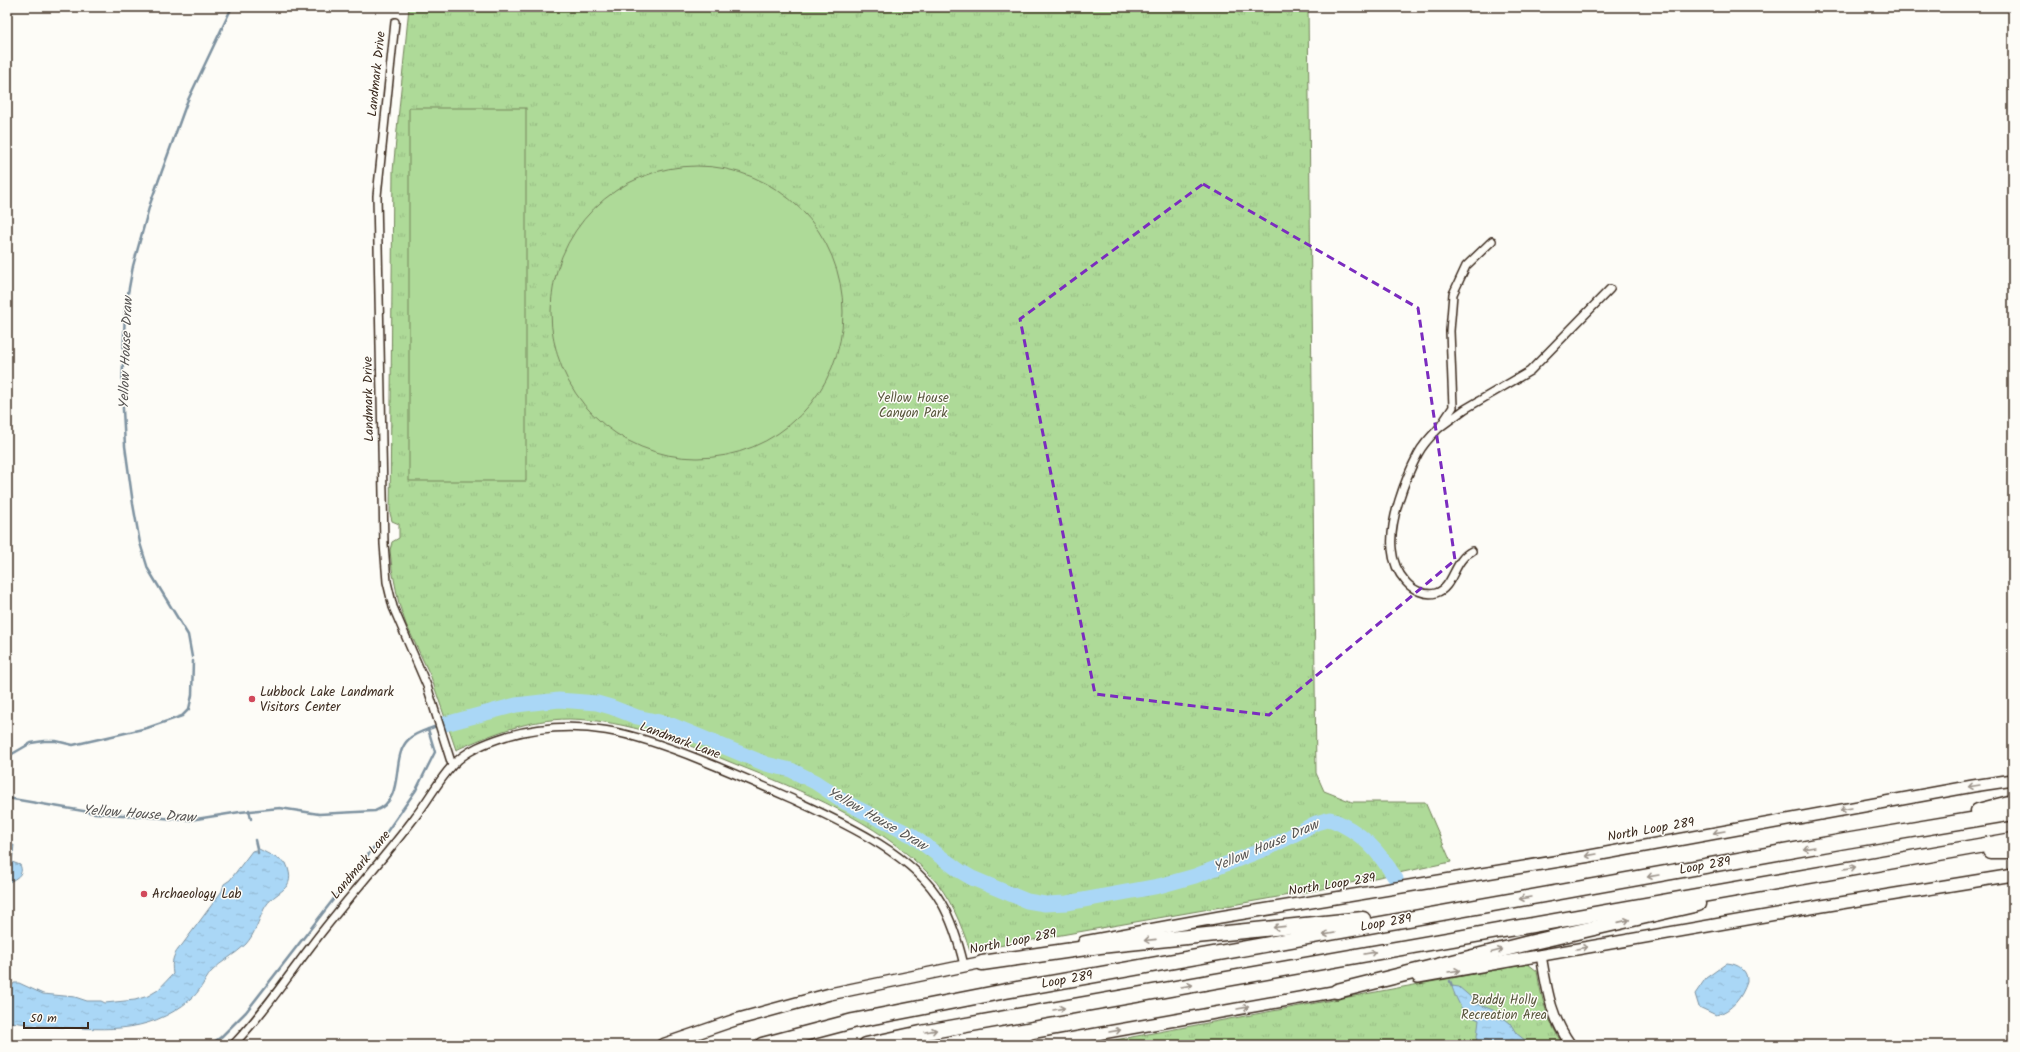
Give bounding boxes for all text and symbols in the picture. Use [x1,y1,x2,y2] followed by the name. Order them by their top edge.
[362,30,392,118] street label: Landmark Drive
[113,294,139,410] water label: Yellow House Draw
[358,356,380,442] street label: Landmark Drive
[877,388,949,424] park label: Yellow House Canyon Park
[260,682,395,718] place label: Lubbock Lake Landmark Visitors Center
[247,694,257,704] marker: Lubbock Lake Landmark Visitors Center
[637,717,723,765] street label: Landmark Lane
[823,781,933,858] water label: Yellow House Draw
[1968,782,1981,790] one-way arrow
[82,799,198,829] water label: Yellow House Draw
[1840,805,1853,813] one-way arrow
[1606,812,1697,848] street label: North Loop 289
[1210,813,1324,878] water label: Yellow House Draw
[326,826,396,904] street label: Landmark Lane
[1712,828,1725,836] one-way arrow
[1803,844,1816,852] one-way arrow
[1678,851,1733,881] street label: Loop 289
[1585,852,1598,860] one-way arrow
[1844,864,1857,872] one-way arrow
[1287,868,1378,902] street label: North Loop 289
[1647,872,1660,880] one-way arrow
[152,884,242,905] place label: Archaeology Lab
[139,889,149,899] marker: Archaeology Lab
[1519,895,1532,903] one-way arrow
[1359,908,1414,938] street label: Loop 289
[1617,917,1630,925] one-way arrow
[968,923,1059,961] street label: North Loop 289
[1273,923,1286,931] one-way arrow
[1322,930,1335,938] one-way arrow
[1144,937,1157,944] one-way arrow
[1575,944,1588,952] one-way arrow
[1490,947,1503,955] one-way arrow
[1364,949,1377,957] one-way arrow
[1040,965,1095,995] street label: Loop 289
[1447,967,1460,975] one-way arrow
[1180,982,1193,990] one-way arrow
[1461,990,1547,1026] park label: Buddy Holly Recreation Area
[24,1004,88,1030] scale bar
[1052,1004,1065,1012] one-way arrow
[1236,1004,1249,1012] one-way arrow
[30,1009,57,1028] text: 50 m
[924,1027,937,1035] one-way arrow
[1108,1027,1121,1035] one-way arrow

